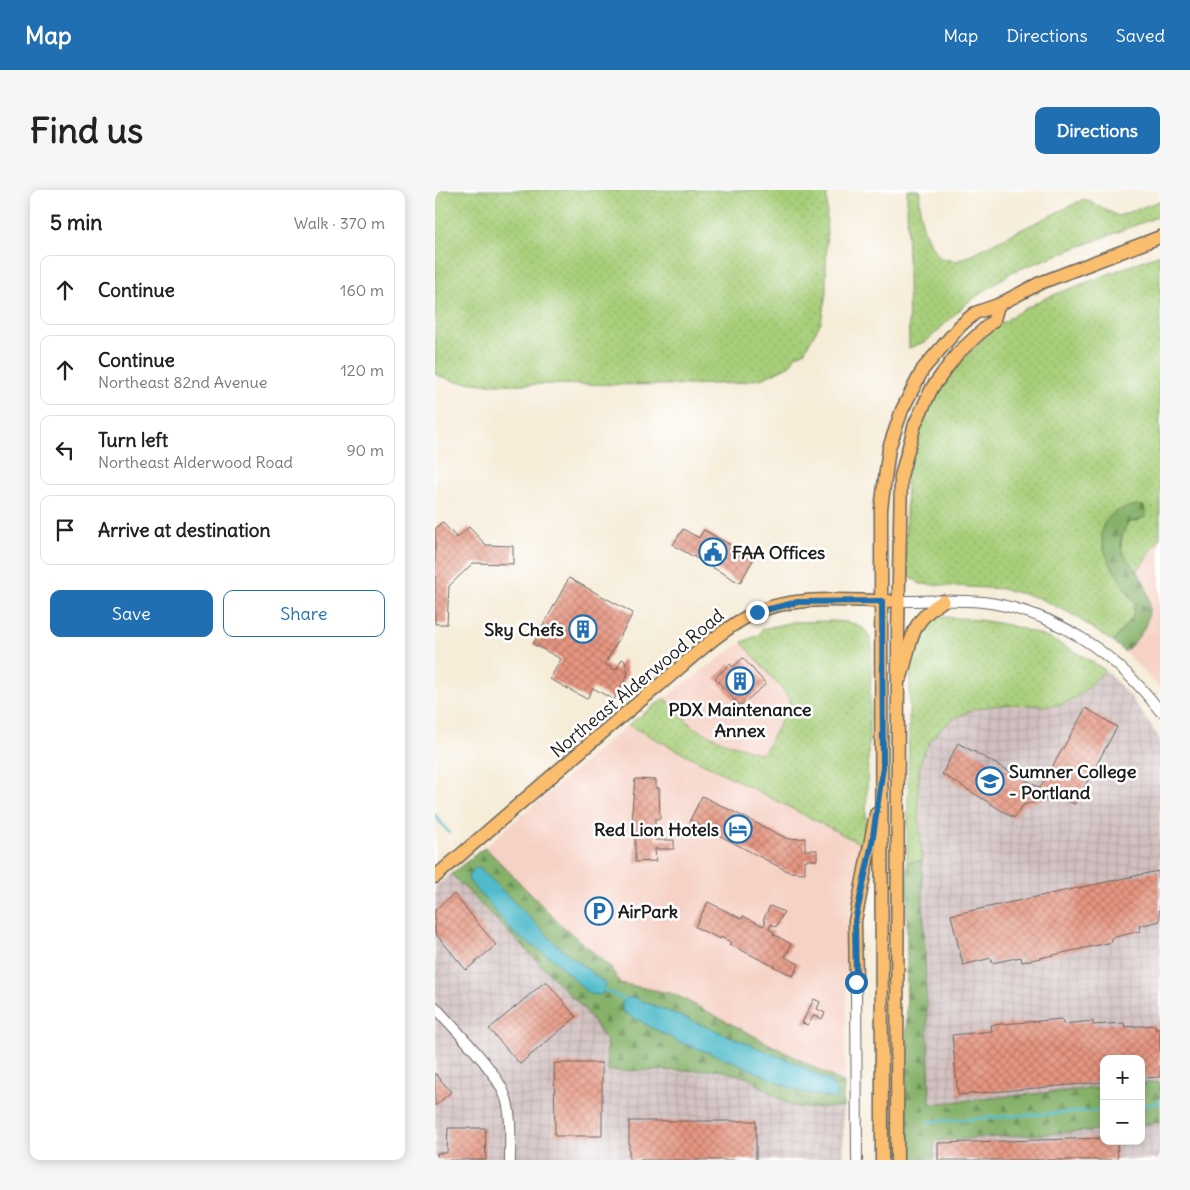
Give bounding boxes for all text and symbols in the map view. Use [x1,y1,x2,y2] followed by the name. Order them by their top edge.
[25,20,72,50] text: Map
[943,24,978,47] text: Map
[1006,24,1088,47] text: Directions
[1116,24,1165,47] text: Saved
[1035,107,1160,154] button: Directions
[30,108,143,152] text: Find us
[50,209,102,236] text: 5 min
[294,213,385,233] text: Walk · 370 m
[51,276,79,304] icon: ahead
[98,278,175,302] text: Continue
[340,280,384,300] text: 160 m
[98,348,175,372] text: Continue
[51,356,79,384] icon: ahead
[341,360,384,380] text: 120 m
[98,372,267,392] text: Northeast 82nd Avenue
[98,428,168,452] text: Turn left
[51,436,79,464] icon: left
[346,440,384,460] text: 90 m
[98,452,293,472] text: Northeast Alderwood Road
[51,516,79,544] icon: arrive
[98,518,271,542] text: Arrive at destination
[698,537,728,567] public building icon: FAA Offices
[732,541,825,564] place label: FAA Offices
[50,590,213,637] button: Save
[223,590,385,637] button: Share
[746,601,769,624] route end
[546,603,729,762] street label: Northeast Alderwood Road
[568,614,598,644] building icon: Sky Chefs
[484,618,564,641] place label: Sky Chefs
[725,666,755,696] building icon: PDX Maintenance Annex
[669,698,812,742] place label: PDX Maintenance Annex
[1009,760,1137,804] place label: Sumner College - Portland
[975,766,1005,796] school or university icon: Sumner College - Portland
[723,814,753,844] hotel icon: Red Lion Hotels
[594,818,719,841] place label: Red Lion Hotels
[584,896,614,926] parking icon: AirPark
[618,900,678,923] place label: AirPark
[845,971,868,994] route start
[1100,1055,1145,1145] map controls
[1100,1055,1145,1100] button: +
[1100,1100,1145,1145] button: −

